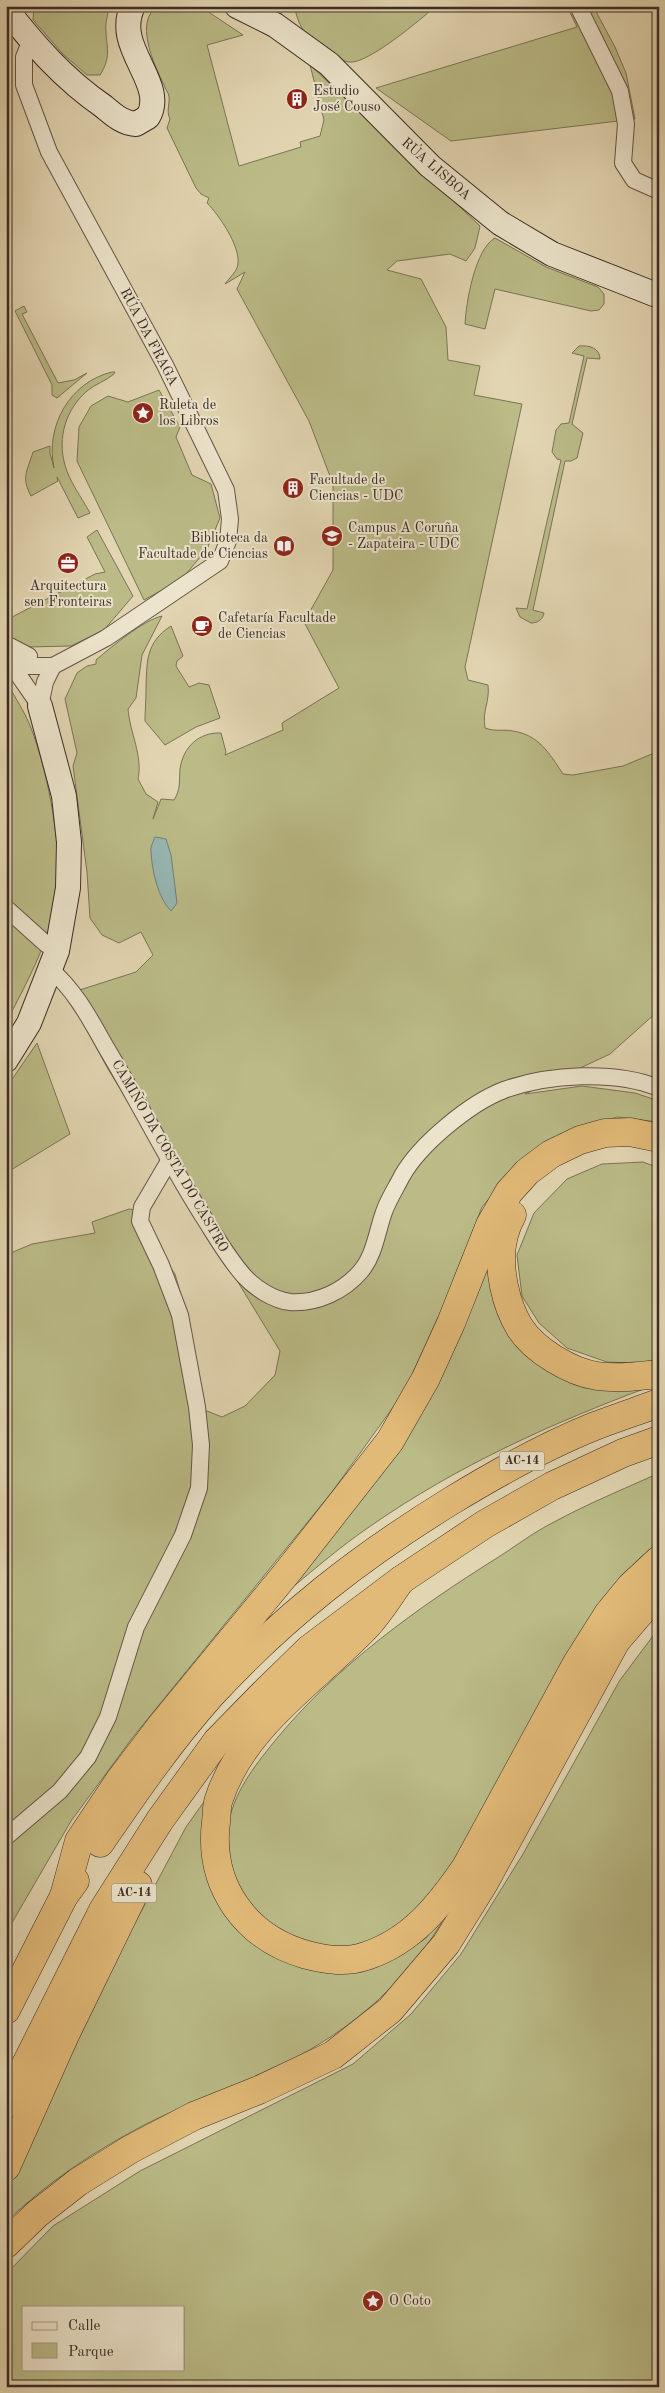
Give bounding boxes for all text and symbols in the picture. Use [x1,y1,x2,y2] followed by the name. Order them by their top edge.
[313,84,381,114] place label: Estudio José Couso
[285,87,309,111] building icon: Estudio José Couso
[399,132,476,203] street label: RÚA LISBOA
[117,284,184,388] street label: RÚA DA FRAGA
[159,398,219,428] place label: Ruleta de los Libros
[131,401,155,425] place icon: Ruleta de los Libros
[309,473,403,503] place label: Facultade de Ciencias - UDC
[281,476,305,500] building icon: Facultade de Ciencias - UDC
[348,521,459,551] place label: Campus A Coruña - Zapateira - UDC
[320,524,344,548] school or university icon: Campus A Coruña - Zapateira - UDC
[138,531,268,561] place label: Biblioteca da Facultade de Ciencias
[272,534,296,558] library icon: Biblioteca da Facultade de Ciencias
[56,551,80,575] office icon: Arquitectura sen Fronteiras
[24,579,112,609] place label: Arquitectura sen Fronteiras
[218,611,336,641] place label: Cafetaría Facultade de Ciencias
[190,614,214,638] cafe icon: Cafetaría Facultade de Ciencias
[109,1056,234,1255] street label: CAMIÑO DA COSTA DO CASTRO
[500,1452,544,1470] road number: AC-14
[112,1884,156,1902] road number: AC-14
[361,2289,385,2313] place icon: O Coto
[389,2294,431,2308] place label: O Coto
[22,2306,185,2370] legend
[68,2319,101,2334] text: Calle
[68,2345,114,2360] text: Parque

